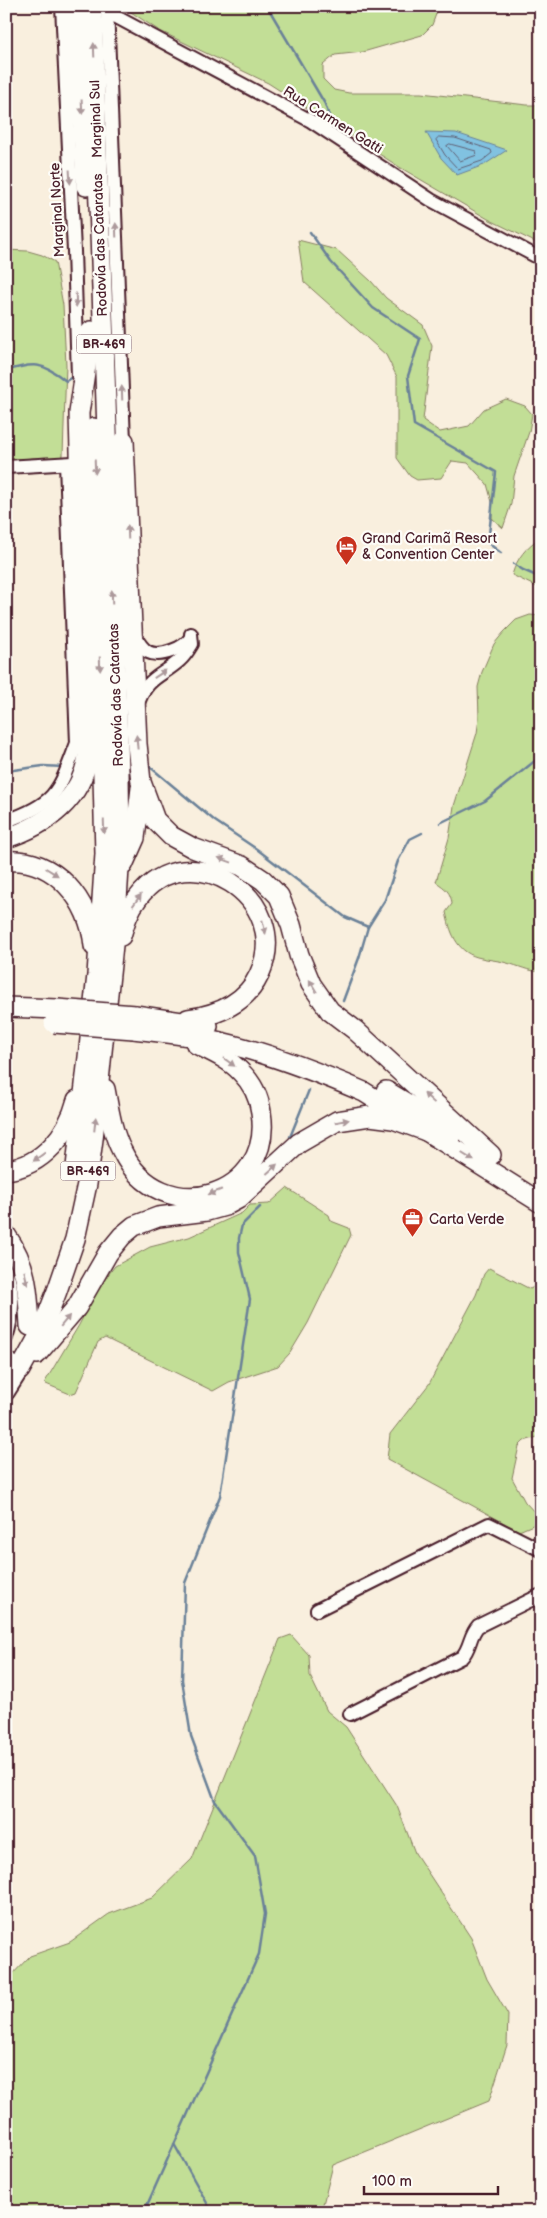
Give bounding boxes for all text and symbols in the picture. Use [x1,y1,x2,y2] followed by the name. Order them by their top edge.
[89,42,97,58] one-way arrow
[86,80,106,158] street label: Marginal Sul
[280,83,386,157] street label: Rua Carmen Gatti
[78,100,86,116] one-way arrow
[46,162,68,258] street label: Marginal Norte
[67,170,75,186] one-way arrow
[89,173,111,317] street label: Rodovía das Cataratas
[111,222,119,238] one-way arrow
[72,292,80,308] one-way arrow
[76,334,132,354] road number: BR-469
[118,384,126,400] one-way arrow
[91,459,99,475] one-way arrow
[123,523,131,539] one-way arrow
[362,530,498,563] place label: Grand Carimã Resort & Convention Center
[334,534,358,565] hotel icon: Grand Carimã Resort & Convention Center
[108,589,116,605] one-way arrow
[105,623,127,767] street label: Rodovía das Cataratas
[96,657,104,673] one-way arrow
[153,669,167,679] one-way arrow
[133,734,141,750] one-way arrow
[101,819,109,835] one-way arrow
[217,856,232,864] one-way arrow
[46,868,59,877] one-way arrow
[132,894,143,907] one-way arrow
[260,919,268,934] one-way arrow
[309,978,317,993] one-way arrow
[222,1057,236,1067] one-way arrow
[423,1092,435,1104] one-way arrow
[91,1116,99,1132] one-way arrow
[335,1117,350,1125] one-way arrow
[32,1152,46,1162] one-way arrow
[461,1152,474,1161] one-way arrow
[61,1162,116,1180] road number: BR-469
[265,1163,277,1175] one-way arrow
[207,1188,222,1196] one-way arrow
[401,1207,425,1238] office icon: Carta Verde
[429,1211,504,1228] place label: Carta Verde
[22,1271,30,1286] one-way arrow
[60,1315,71,1328] one-way arrow
[364,2163,498,2195] scale bar
[372,2172,412,2191] text: 100 m

